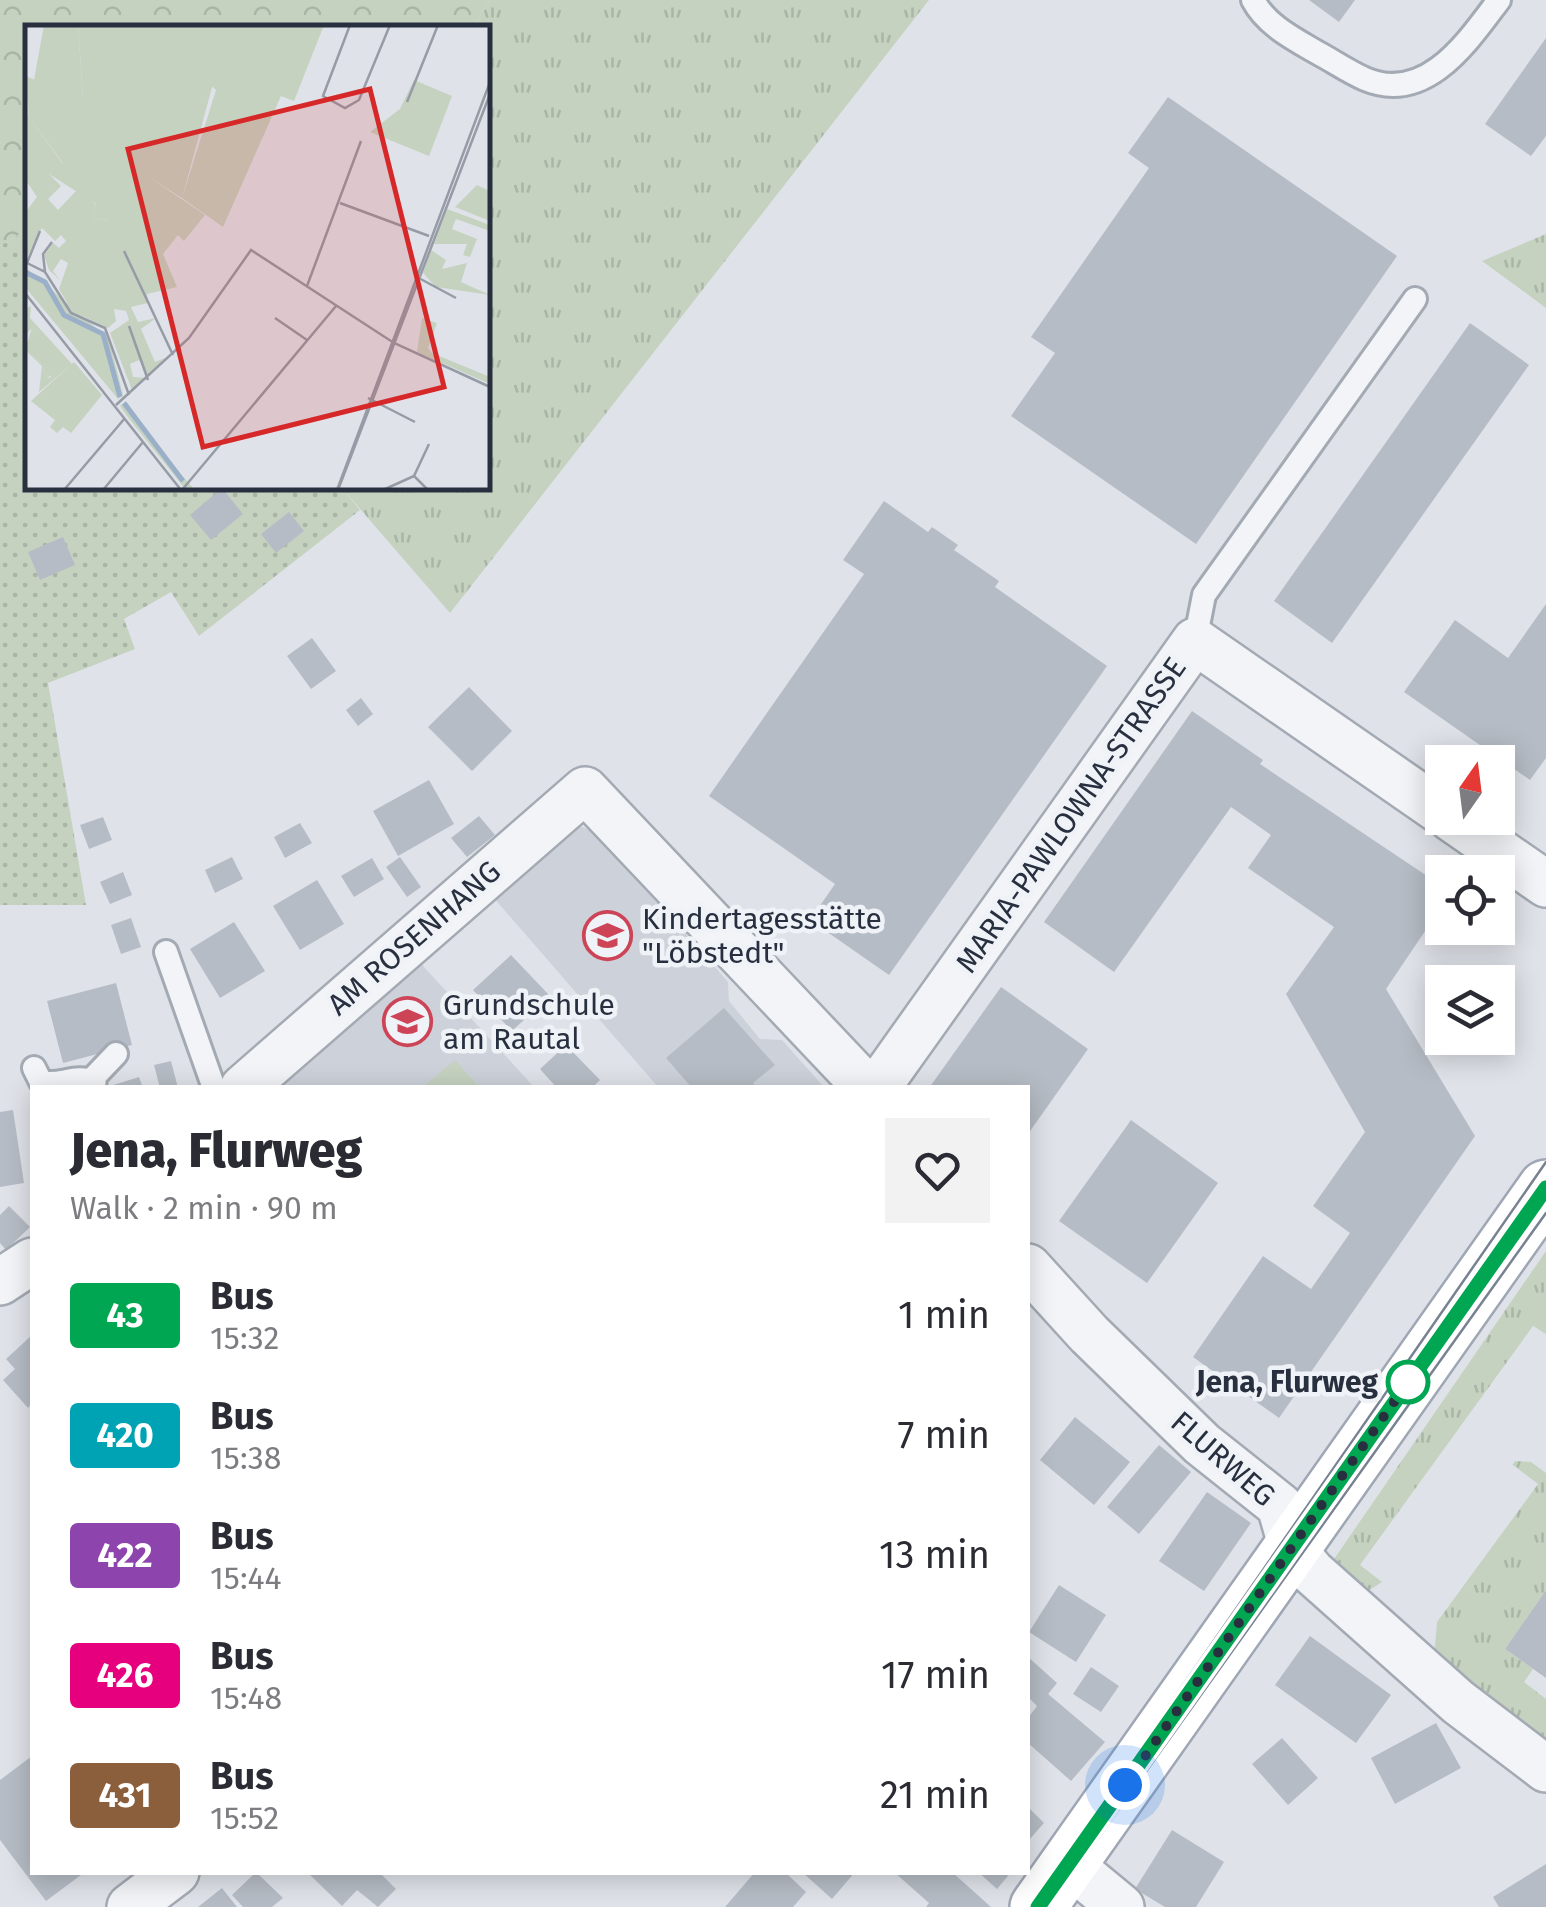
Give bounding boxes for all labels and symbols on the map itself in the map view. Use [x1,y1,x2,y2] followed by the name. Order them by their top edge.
[25,25,490,490] inset map
[948,650,1194,980] street label: MARIA-PAWLOWNA-STRASSE
[1425,745,1515,835] north arrow
[320,853,508,1023] street label: AM ROSENHANG
[642,901,882,971] place label: Kindertagesstätte "Löbstedt"
[581,910,633,962] school or university icon: Kindertagesstätte "Löbstedt"
[443,987,615,1057] place label: Grundschule am Rautal
[382,996,434,1048] school or university icon: Grundschule am Rautal
[1387,1361,1429,1403] marker: Jena, Flurweg
[1195,1364,1378,1400] place label: Jena, Flurweg
[1164,1404,1282,1514] street label: FLURWEG
[1100,1760,1150,1810] your location

